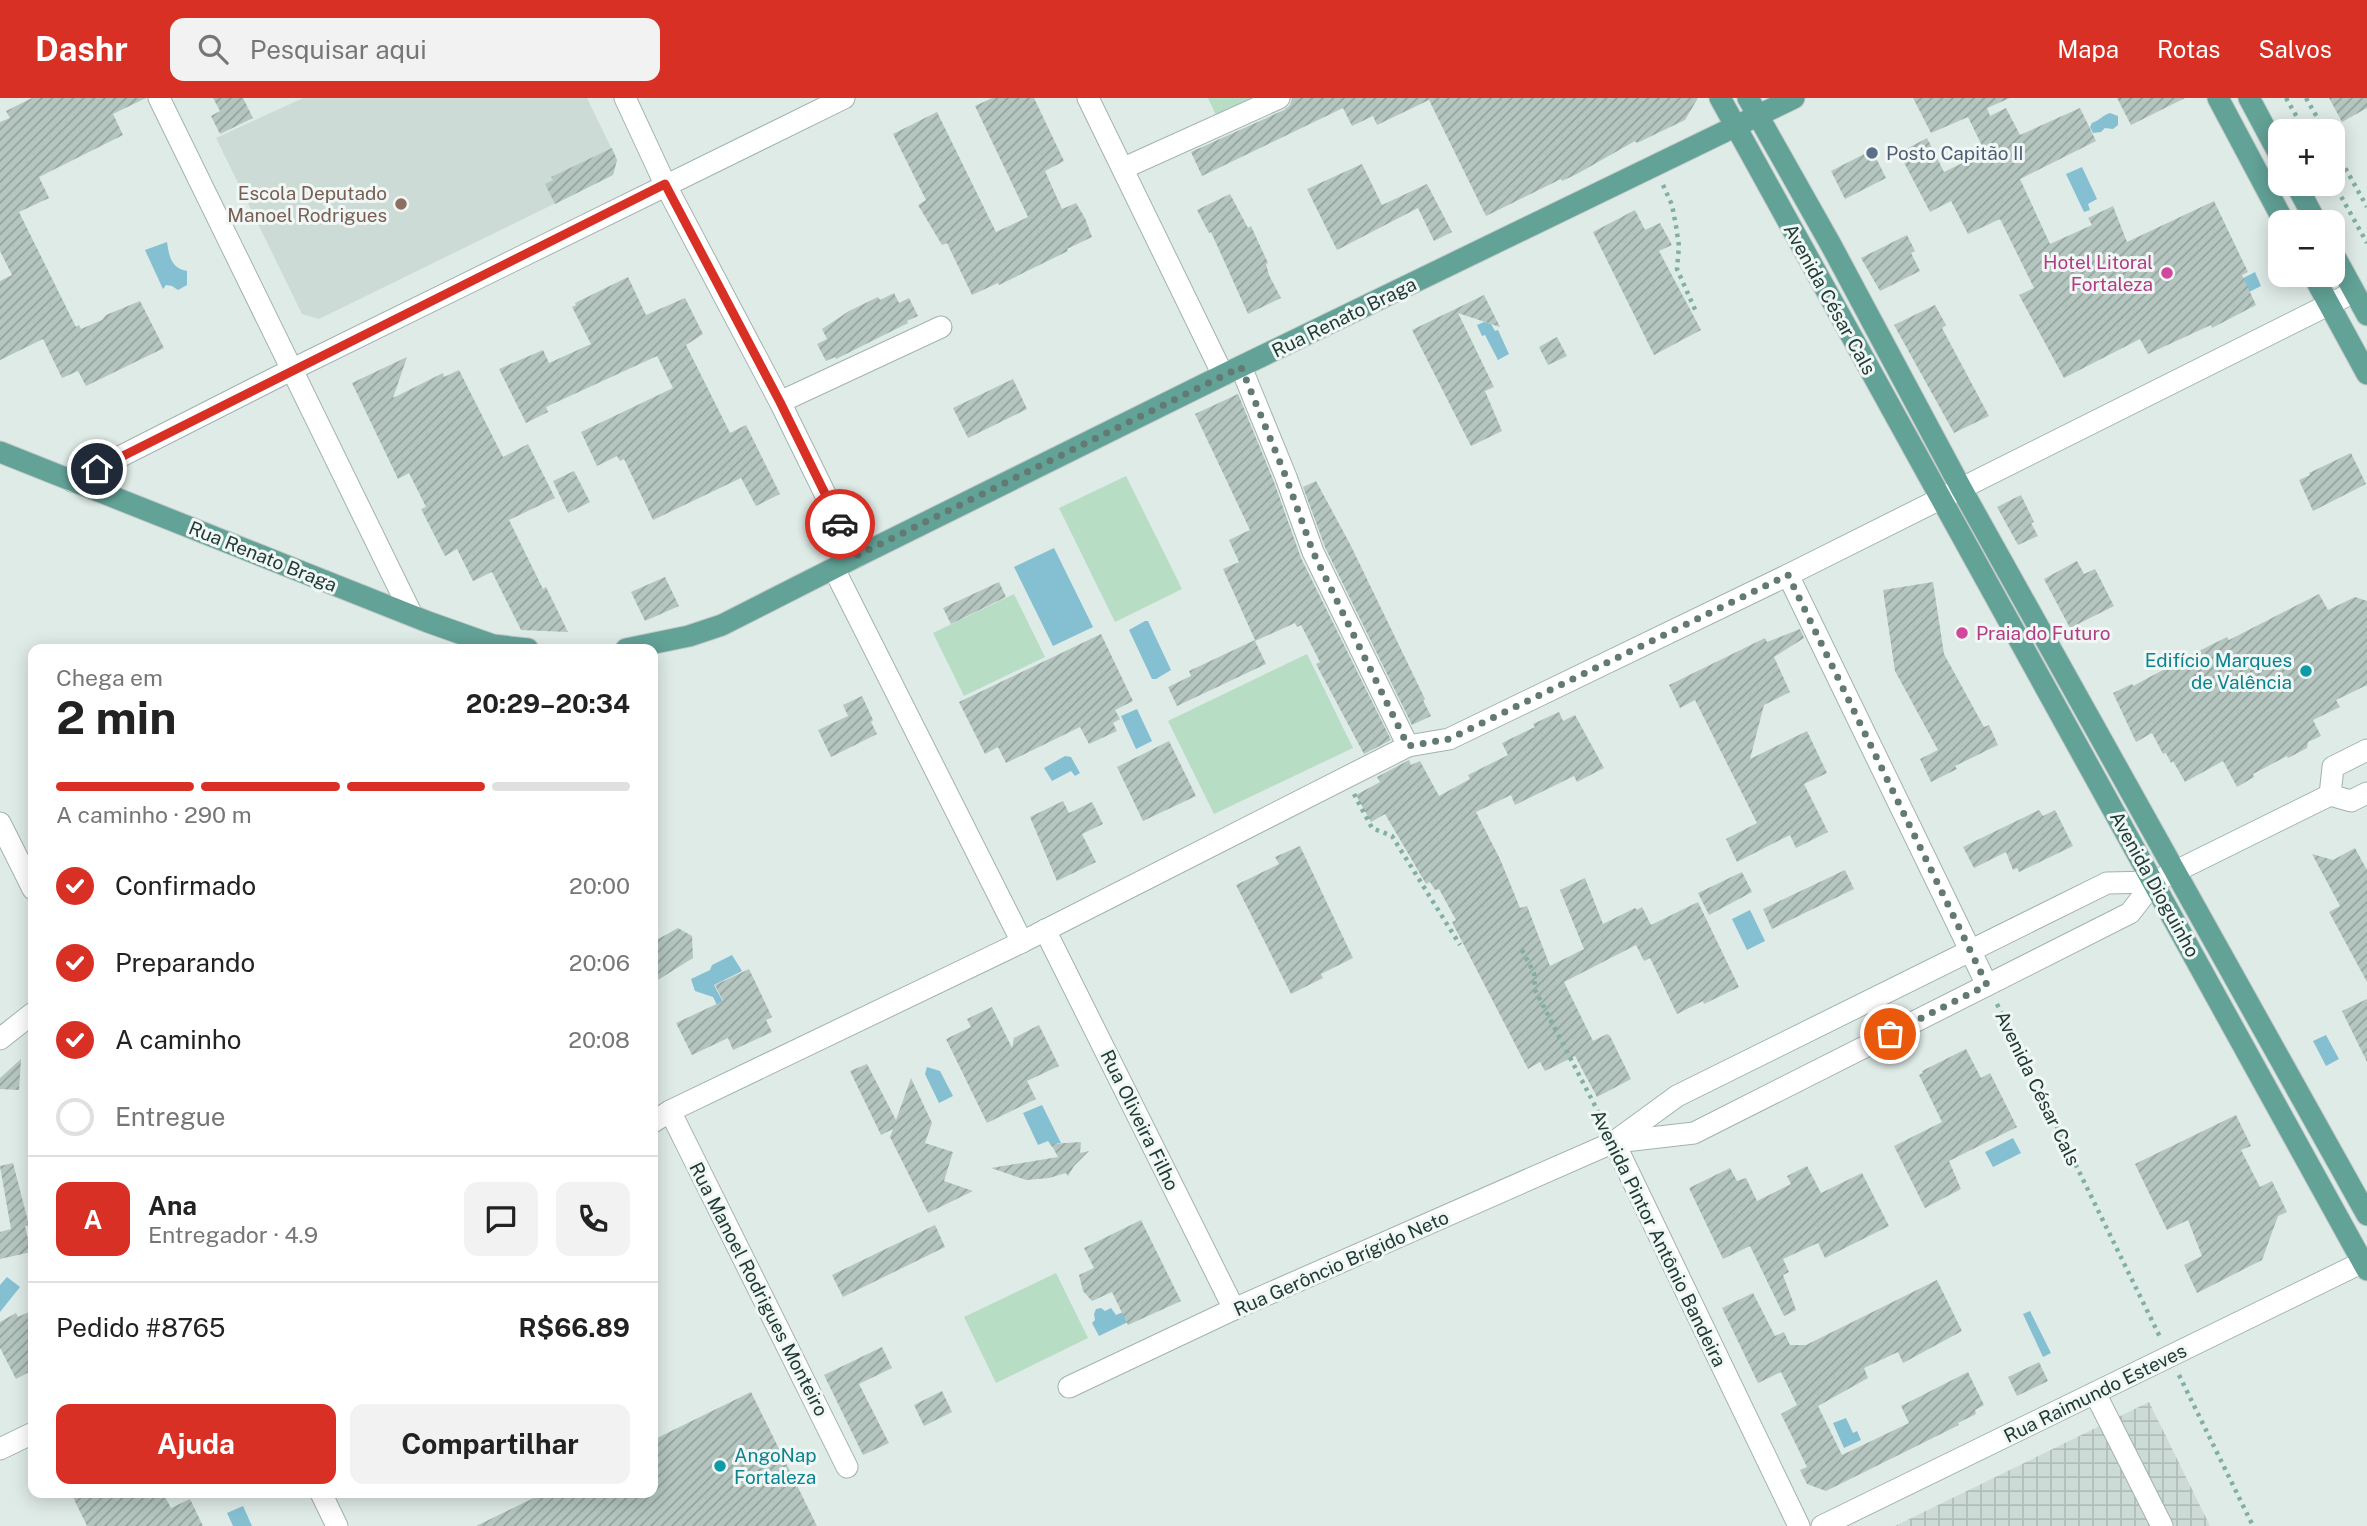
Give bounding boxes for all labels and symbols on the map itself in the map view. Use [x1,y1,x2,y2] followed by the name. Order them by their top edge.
[1886,142,2024,164] place label: Posto Capitão II
[1864,145,1880,161] marker: Posto Capitão II
[227,182,387,226] place label: Escola Deputado Manoel Rodrigues
[393,196,409,212] marker: Escola Deputado Manoel Rodrigues
[1779,220,1881,378] street label: Avenida César Cals
[2043,251,2153,295] place label: Hotel Litoral Fortaleza
[2159,265,2175,281] marker: Hotel Litoral Fortaleza
[1268,272,1420,362] street label: Rua Renato Braga
[67,439,127,499] pin
[805,489,875,559] courier
[186,516,340,596] street label: Rua Renato Braga
[1976,622,2110,644] place label: Praia do Futuro
[1954,625,1970,641] marker: Praia do Futuro
[2145,649,2292,693] place label: Edifício Marques de Valência
[2298,663,2314,679] marker: Edifício Marques de Valência
[2106,807,2204,961] street label: Avenida Dioguinho
[1860,1004,1920,1064] pin
[1991,1007,2085,1169] street label: Avenida César Cals
[1096,1046,1184,1194] street label: Rua Oliveira Filho
[1587,1106,1731,1370] street label: Avenida Pintor Antônio Bandeira
[685,1158,833,1420] street label: Rua Manoel Rodrigues Monteiro
[1230,1206,1452,1320] street label: Rua Gerôncio Brígido Neto
[2000,1339,2190,1447] street label: Rua Raimundo Esteves
[734,1444,817,1488] place label: AngoNap Fortaleza
[712,1458,728,1474] marker: AngoNap Fortaleza

